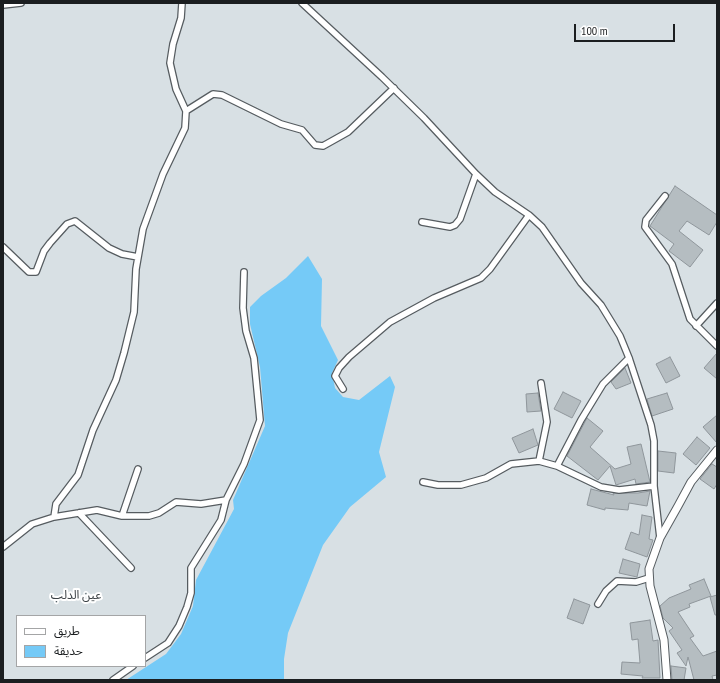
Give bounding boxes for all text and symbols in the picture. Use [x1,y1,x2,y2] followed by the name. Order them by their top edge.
[576,16,677,42] scale bar
[581,23,608,38] text: 100 m
[51,589,101,603] district label: عين الدلب
[16,615,146,667] legend
[54,623,80,638] text: طريق
[54,643,83,658] text: حديقة

